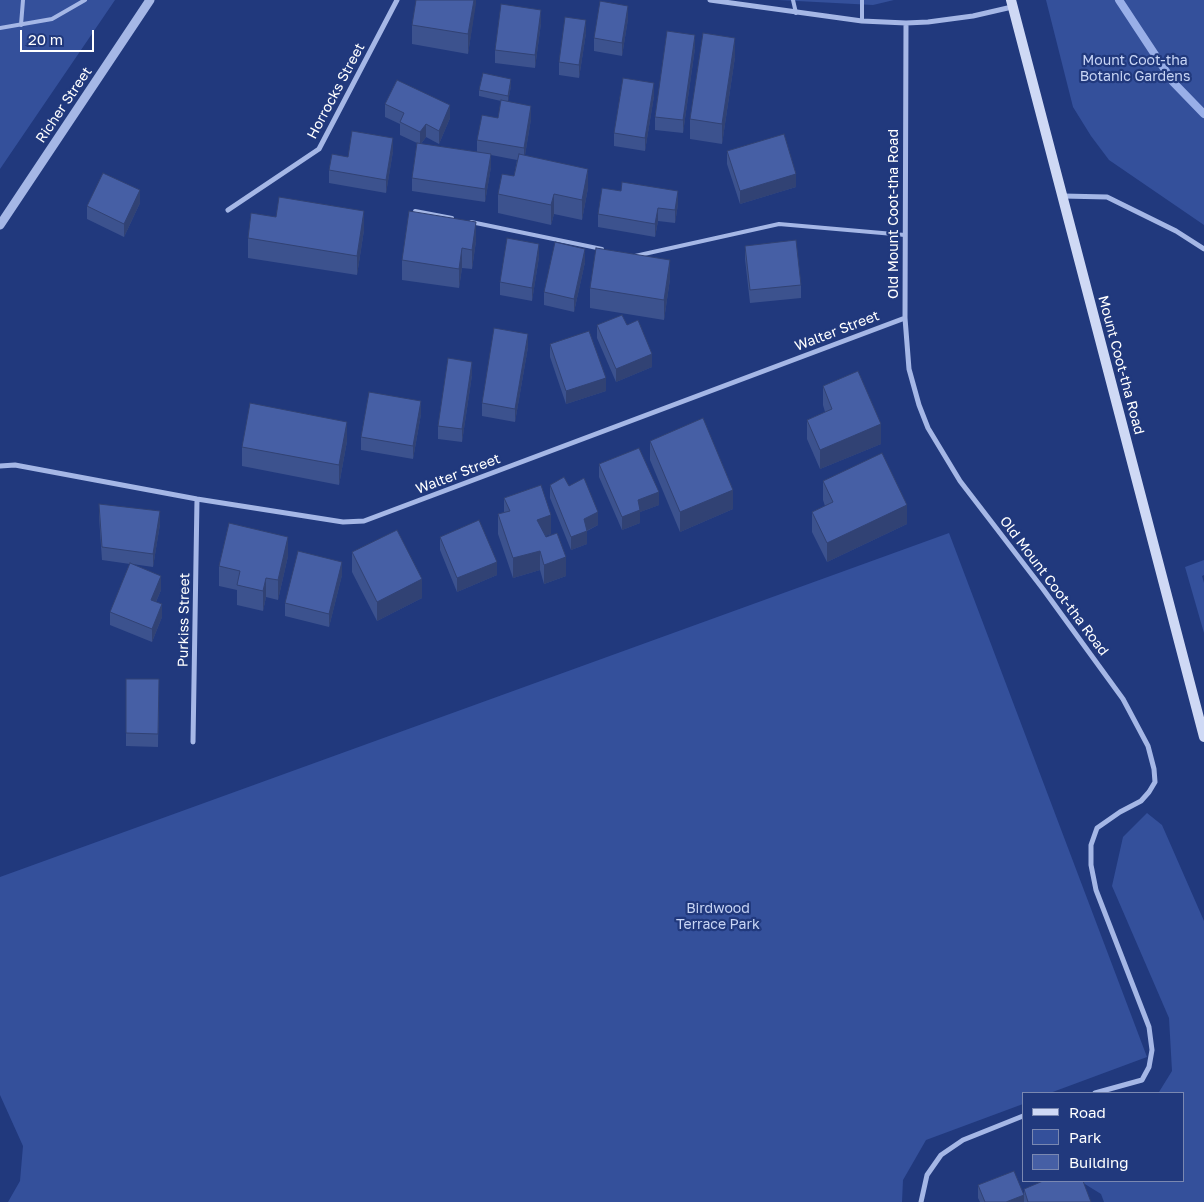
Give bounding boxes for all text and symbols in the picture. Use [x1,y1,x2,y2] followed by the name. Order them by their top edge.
[22,20,96,52] scale bar
[28,30,63,48] text: 20 m
[304,40,368,142] street label: Horrocks Street
[1080,53,1190,85] park label: Mount Coot-tha Botanic Gardens
[32,64,96,146] street label: Richer Street
[886,129,902,299] street label: Old Mount Coot-tha Road
[1094,294,1148,436] street label: Mount Coot-tha Road
[792,307,882,355] street label: Walter Street
[413,450,503,498] street label: Walter Street
[996,513,1112,659] street label: Old Mount Coot-tha Road
[175,573,193,667] street label: Purkiss Street
[676,901,760,934] park label: Birdwood Terrace Park
[1022,1092,1184,1182] legend
[1069,1103,1106,1121] text: Road
[1069,1128,1101,1146] text: Park
[1069,1153,1129,1171] text: Building

